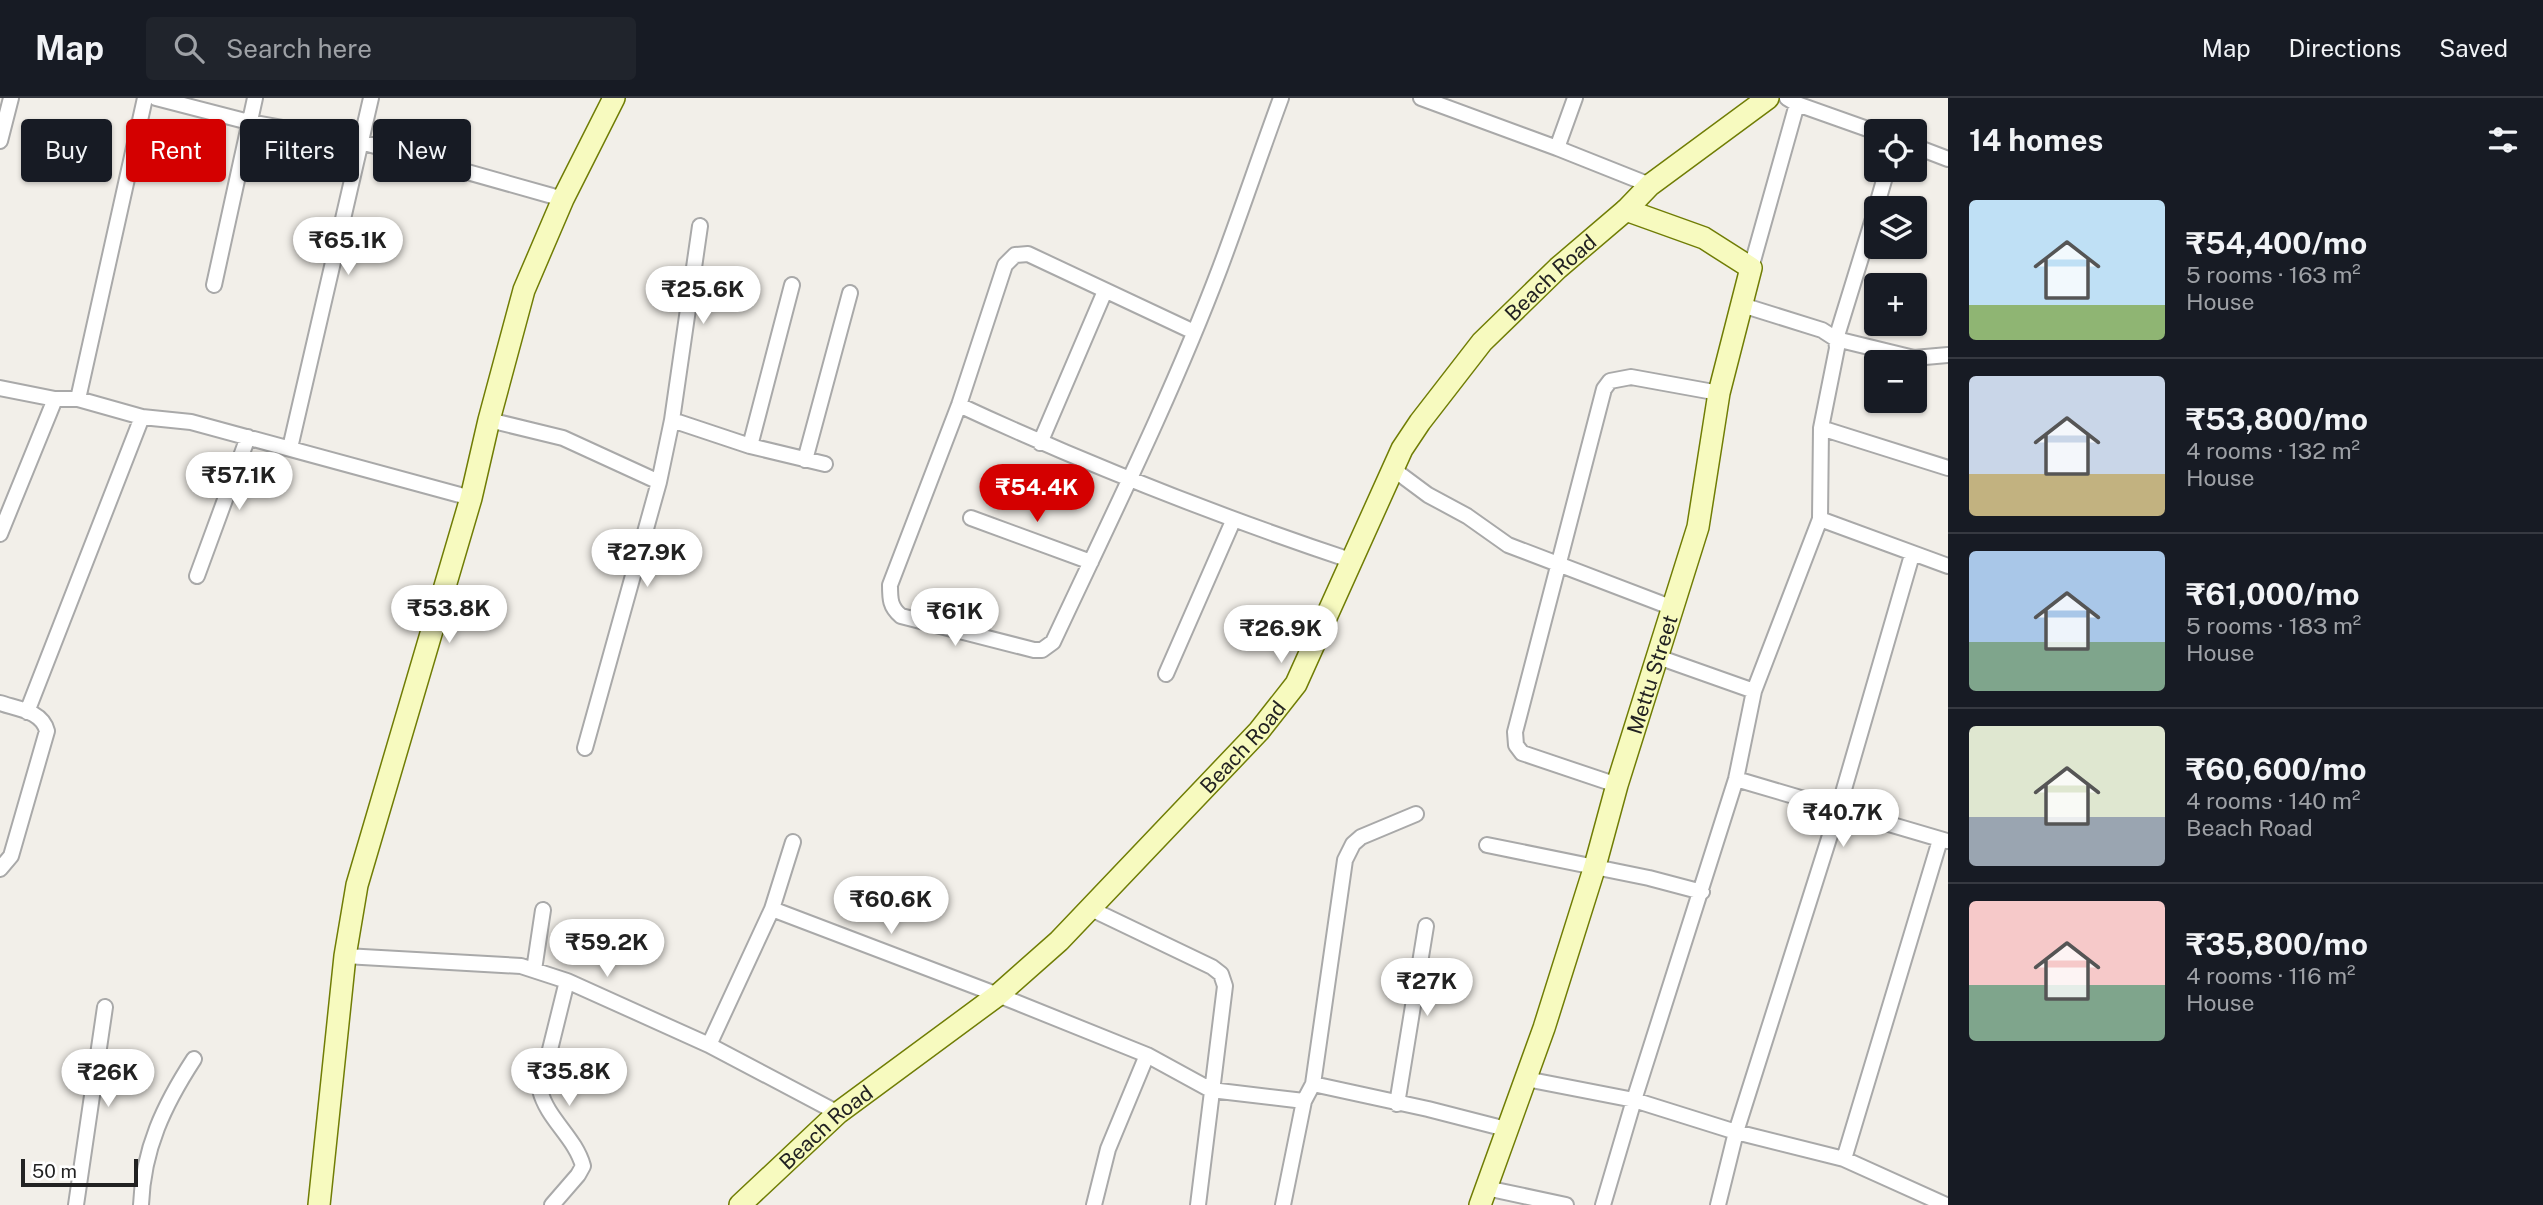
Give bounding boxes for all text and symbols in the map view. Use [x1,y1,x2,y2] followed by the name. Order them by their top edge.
[146,17,636,80] search box
[35,29,104,67] text: Map
[170,29,208,67] icon: search
[226,33,372,64] text: Search here
[2202,34,2251,62] text: Map
[2289,34,2401,62] text: Directions
[2439,34,2508,62] text: Saved
[21,119,112,182] chip: Buy
[126,119,226,182] chip: Rent
[240,119,359,182] chip: Filters
[373,119,471,182] chip: New
[1864,119,1927,413] map controls
[1864,119,1927,182] button: locate
[2484,121,2522,159] icon: filters
[1969,122,2103,158] text: 14 homes
[1864,196,1927,259] button: layers
[291,218,405,277] pin: ₹65.1K
[2186,225,2367,261] text: ₹54,400/mo
[309,226,387,253] text: ₹65.1K
[2025,228,2109,312] icon: home
[1499,229,1601,326] street label: Beach Road
[2186,261,2361,288] text: 5 rooms · 163 m²
[646,266,760,326] pin: ₹25.6K
[1864,273,1927,336] button: +
[662,275,744,302] text: ₹25.6K
[2186,288,2254,315] text: House
[1864,350,1927,413] button: −
[2186,401,2368,437] text: ₹53,800/mo
[2025,404,2109,488] icon: home
[2186,437,2360,464] text: 4 rooms · 132 m²
[182,452,296,512] pin: ₹57.1K
[202,461,276,488] text: ₹57.1K
[980,464,1094,524] pin: ₹54.4K
[2186,464,2254,491] text: House
[995,473,1079,500] text: ₹54.4K
[590,530,704,589] pin: ₹27.9K
[607,538,687,565] text: ₹27.9K
[2186,576,2360,612] text: ₹61,000/mo
[2025,579,2109,663] icon: home
[392,586,506,645] pin: ₹53.8K
[914,588,996,648] pin: ₹61K
[407,594,491,621] text: ₹53.8K
[927,597,983,624] text: ₹61K
[1224,606,1338,665] pin: ₹26.9K
[1621,612,1682,737] street label: Mettu Street
[2186,612,2361,639] text: 5 rooms · 183 m²
[1240,614,1322,641] text: ₹26.9K
[2186,639,2254,666] text: House
[1194,696,1291,798] street label: Beach Road
[2186,751,2367,787] text: ₹60,600/mo
[2025,754,2109,838] icon: home
[2186,787,2360,814] text: 4 rooms · 140 m²
[1786,790,1900,849] pin: ₹40.7K
[1803,798,1883,825] text: ₹40.7K
[2186,814,2313,841] text: Beach Road
[834,876,948,936] pin: ₹60.6K
[850,885,932,912] text: ₹60.6K
[550,920,664,979] pin: ₹59.2K
[2186,926,2368,962] text: ₹35,800/mo
[565,928,649,955] text: ₹59.2K
[2025,929,2109,1013] icon: home
[1386,958,1468,1018] pin: ₹27K
[2186,962,2355,989] text: 4 rooms · 116 m²
[1397,967,1457,994] text: ₹27K
[2186,989,2254,1016] text: House
[512,1048,626,1108] pin: ₹35.8K
[67,1049,149,1109] pin: ₹26K
[527,1057,611,1084] text: ₹35.8K
[77,1058,139,1085] text: ₹26K
[774,1080,877,1174] street label: Beach Road
[21,1156,138,1188] scale bar
[32,1160,77,1182] text: 50 m

